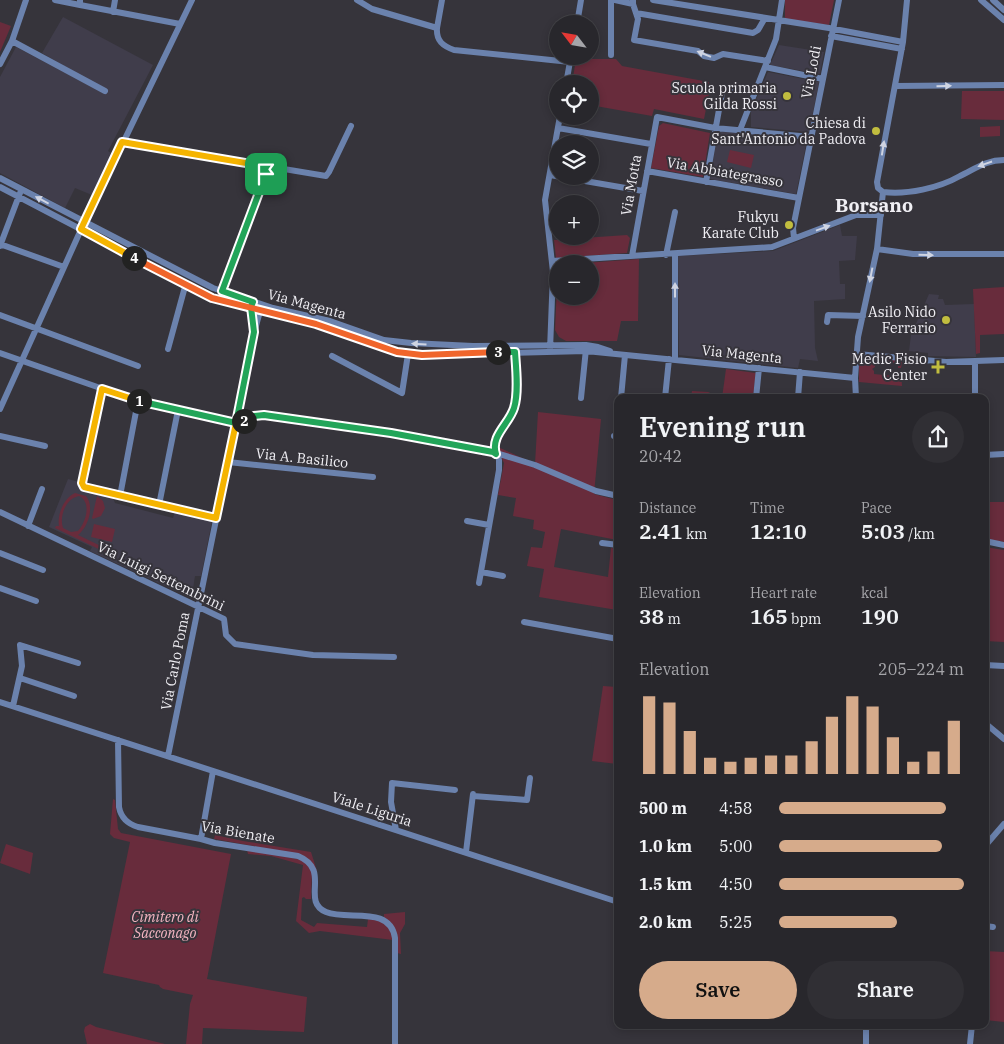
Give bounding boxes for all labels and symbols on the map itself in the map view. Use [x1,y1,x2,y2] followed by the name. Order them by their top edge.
[549,15,599,65] north arrow
[797,44,825,100] street label: Via Lodi
[696,50,711,58] one-way arrow
[671,79,777,113] place label: Scuola primaria Gilda Rossi
[936,82,952,90] one-way arrow
[781,90,793,102] marker: Scuola primaria Gilda Rossi
[711,114,866,148] place label: Chiesa di Sant'Antonio da Padova
[870,125,882,137] marker: Chiesa di Sant'Antonio da Padova
[879,140,887,156] one-way arrow
[245,153,287,195] pin
[617,153,645,217] street label: Via Motta
[665,153,785,191] street label: Via Abbiategrasso
[977,160,992,168] one-way arrow
[835,193,913,217] district label: Borsano
[35,196,49,205] one-way arrow
[702,208,779,242] place label: Fukyu Karate Club
[783,219,795,231] marker: Fukyu Karate Club
[815,224,830,231] one-way arrow
[122,246,146,270] pin: 4
[918,251,934,259] one-way arrow
[867,267,875,283] one-way arrow
[671,282,679,298] one-way arrow
[266,285,349,323] street label: Via Magenta
[868,303,936,337] place label: Asilo Nido Ferrario
[940,314,952,326] marker: Asilo Nido Ferrario
[411,339,427,347] one-way arrow
[486,340,510,364] pin: 3
[701,341,783,367] street label: Via Magenta
[852,350,928,384] place label: Medic Fisio Center
[931,360,945,374] marker: Medic Fisio Center
[126,388,152,414] pin: 1
[232,408,256,434] pin: 2
[255,444,349,472] street label: Via A. Basilico
[94,537,228,615] street label: Via Luigi Settembrini
[157,610,193,712] street label: Via Carlo Poma
[330,788,415,831] street label: Viale Liguria
[200,817,276,847] street label: Via Bienate
[131,908,199,942] park label: Cimitero di Sacconago

